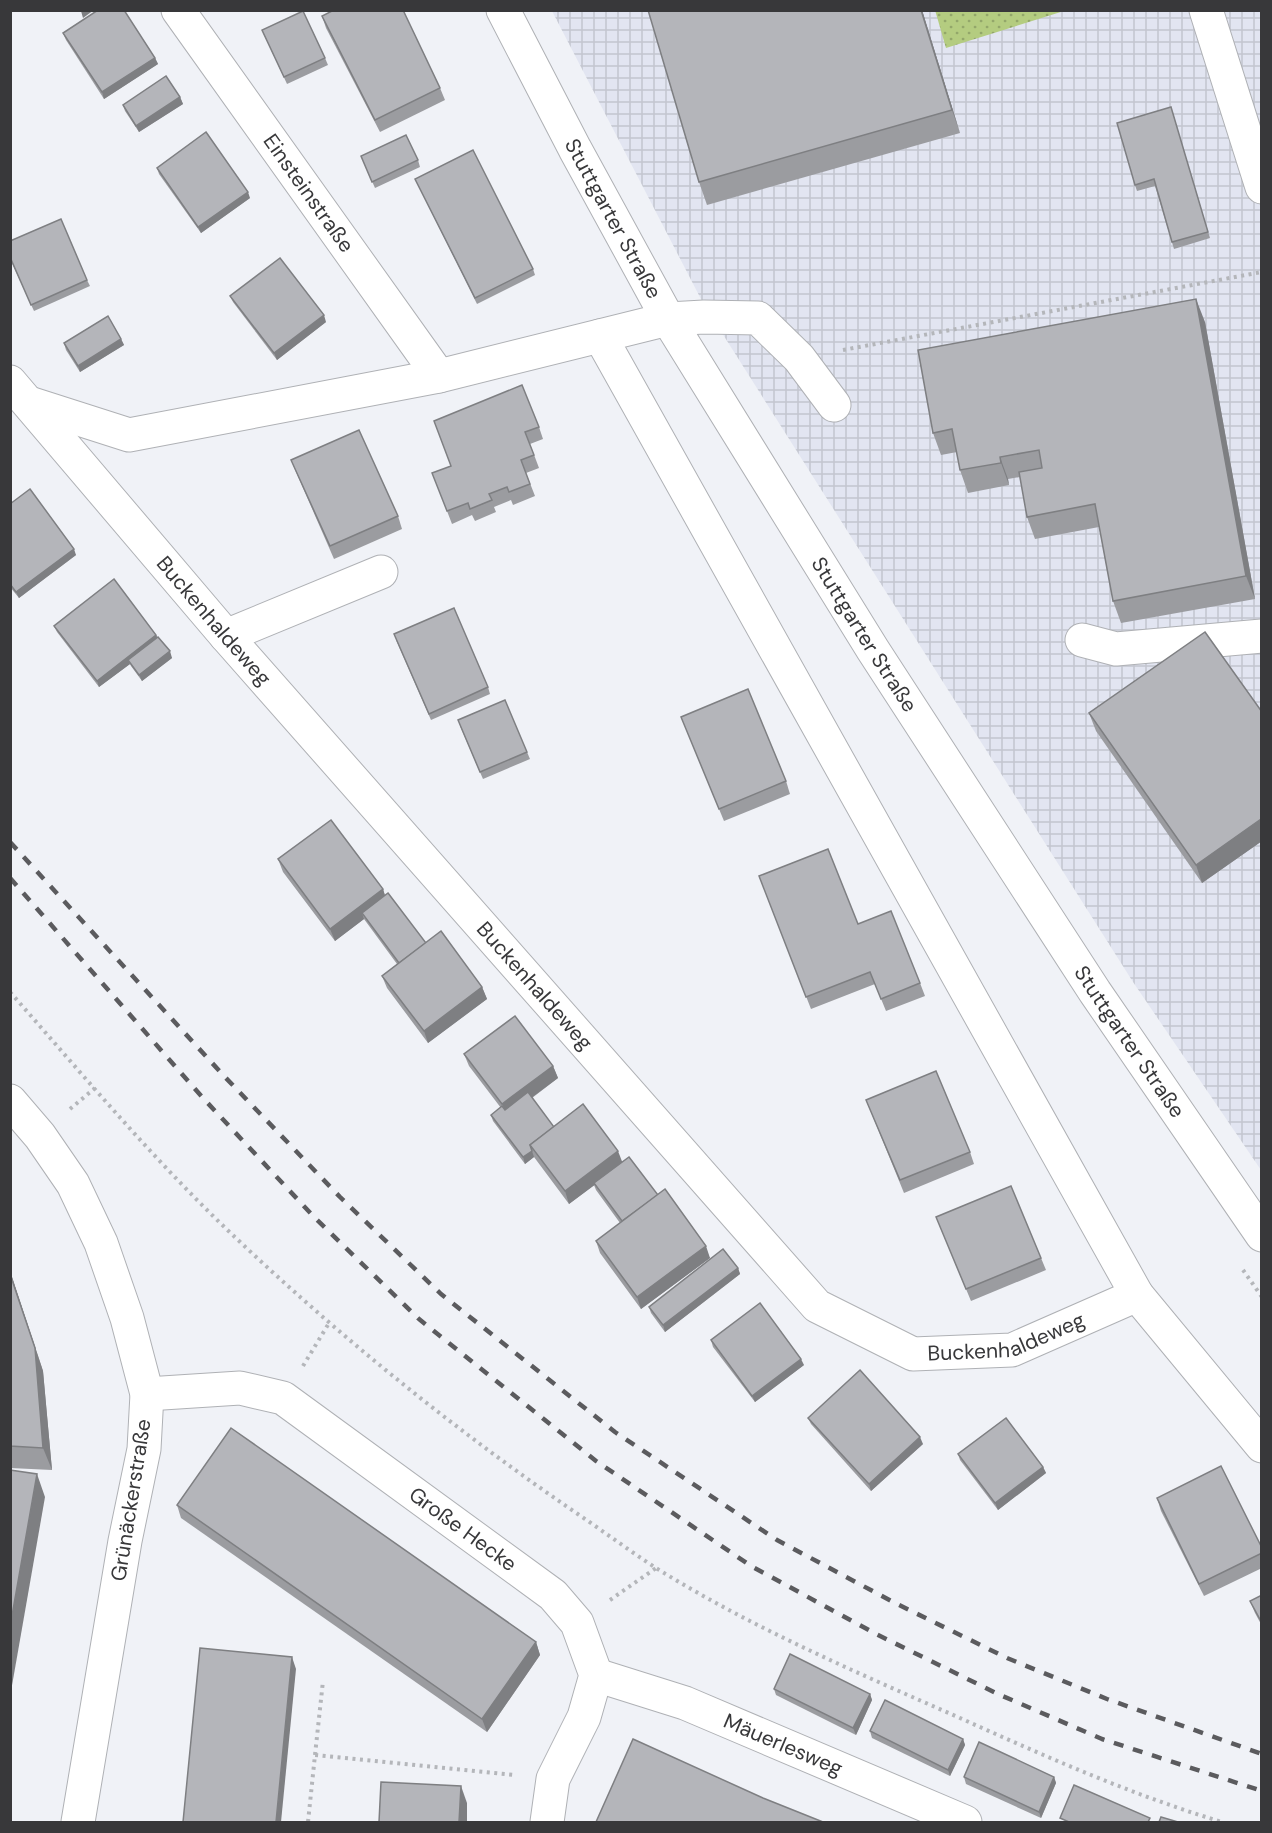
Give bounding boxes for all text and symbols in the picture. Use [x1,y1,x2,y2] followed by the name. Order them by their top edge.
[257,128,360,258] street label: Einsteinstraße
[558,134,668,304] street label: Stuttgarter Straße
[150,550,278,692] street label: Buckenhaldeweg
[805,552,924,718] street label: Stuttgarter Straße
[470,916,599,1056] street label: Buckenhaldeweg
[1068,960,1191,1123] street label: Stuttgarter Straße
[927,1306,1089,1367] street label: Buckenhaldeweg
[104,1417,158,1583] street label: Grünäckerstraße
[403,1481,522,1578] street label: Große Hecke
[719,1707,847,1783] street label: Mäuerlesweg

